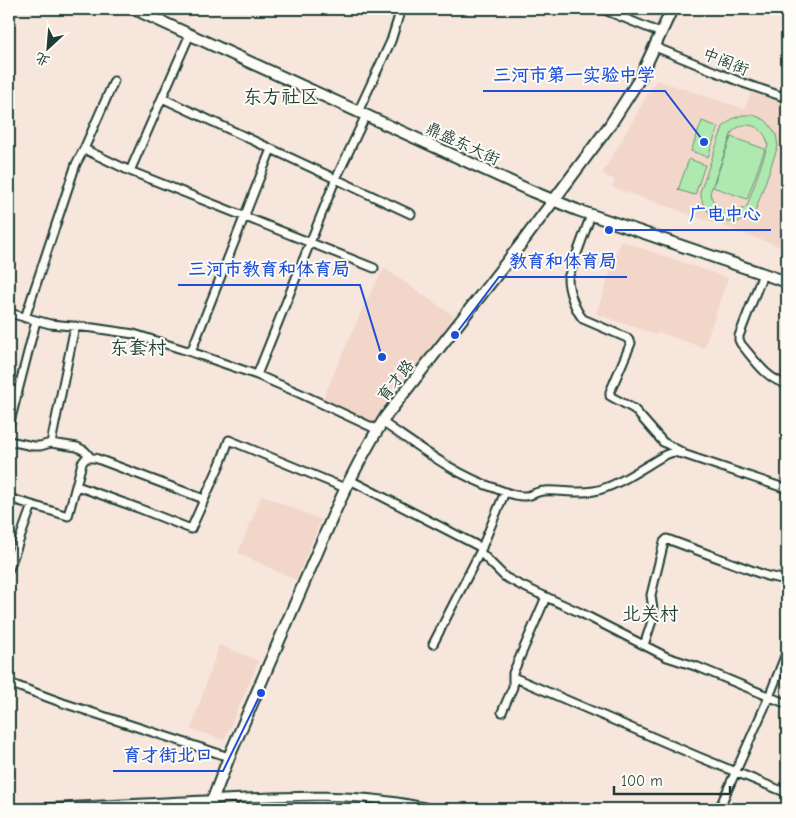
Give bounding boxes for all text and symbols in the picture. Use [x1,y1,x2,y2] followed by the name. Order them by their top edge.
[22,22,72,72] north arrow
[700,45,751,79] street label: 中阁街
[33,49,53,70] text: 北
[483,58,665,91] callout: 三河市第一实验中学
[493,65,655,86] text: 三河市第一实验中学
[243,86,319,108] district label: 东方社区
[423,119,503,169] street label: 鼎盛东大街
[679,197,771,230] callout: 广电中心
[689,204,761,225] text: 广电中心
[499,244,627,277] callout: 教育和体育局
[509,251,617,272] text: 教育和体育局
[178,252,360,285] callout: 三河市教育和体育局
[188,259,350,280] text: 三河市教育和体育局
[109,337,167,359] district label: 东套村
[374,356,418,405] street label: 育才路
[621,603,679,625] district label: 北关村
[113,738,223,771] callout: 育才街北口
[123,745,213,766] text: 育才街北口
[614,763,730,795] scale bar
[621,772,663,790] text: 100 m

